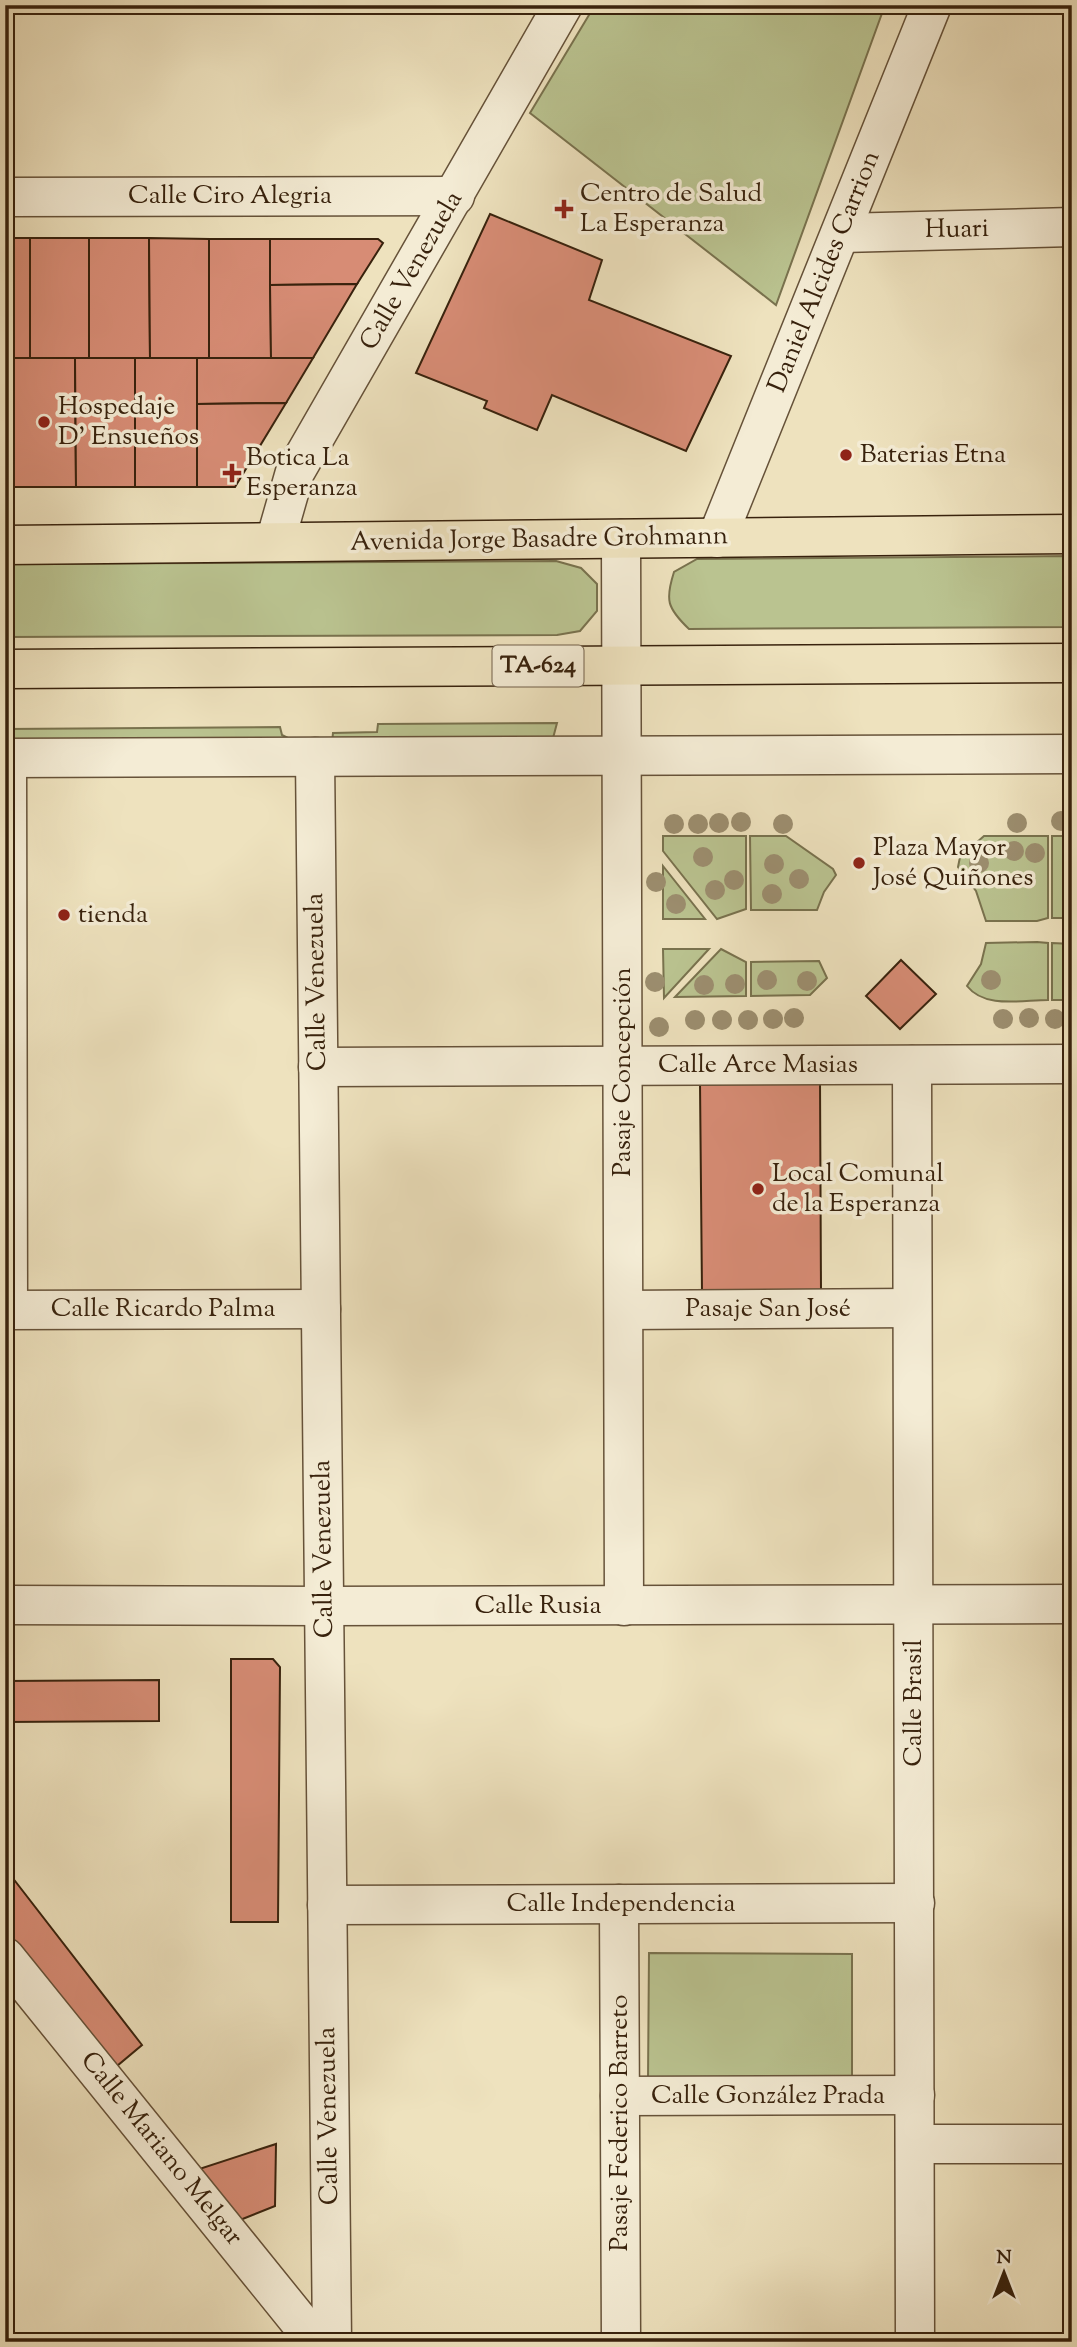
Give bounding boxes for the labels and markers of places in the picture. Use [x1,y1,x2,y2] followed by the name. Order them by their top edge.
[580,176,762,243] place label: Centro de Salud La Esperanza
[554,199,574,219] marker: Centro de Salud La Esperanza
[58,389,199,456] place label: Hospedaje D' Ensueños
[36,414,52,430] marker: Hospedaje D' Ensueños
[860,437,1006,474] place label: Baterias Etna
[246,440,357,507] place label: Botica La Esperanza
[838,447,854,463] marker: Baterias Etna
[224,465,240,481] marker: Botica La Esperanza
[871,830,1034,897] place label: Plaza Mayor José Quiñones
[851,855,867,871] marker: Plaza Mayor José Quiñones
[78,897,148,934] place label: tienda
[56,907,72,923] marker: tienda
[772,1156,944,1223] place label: Local Comunal de la Esperanza
[750,1181,766,1197] marker: Local Comunal de la Esperanza

